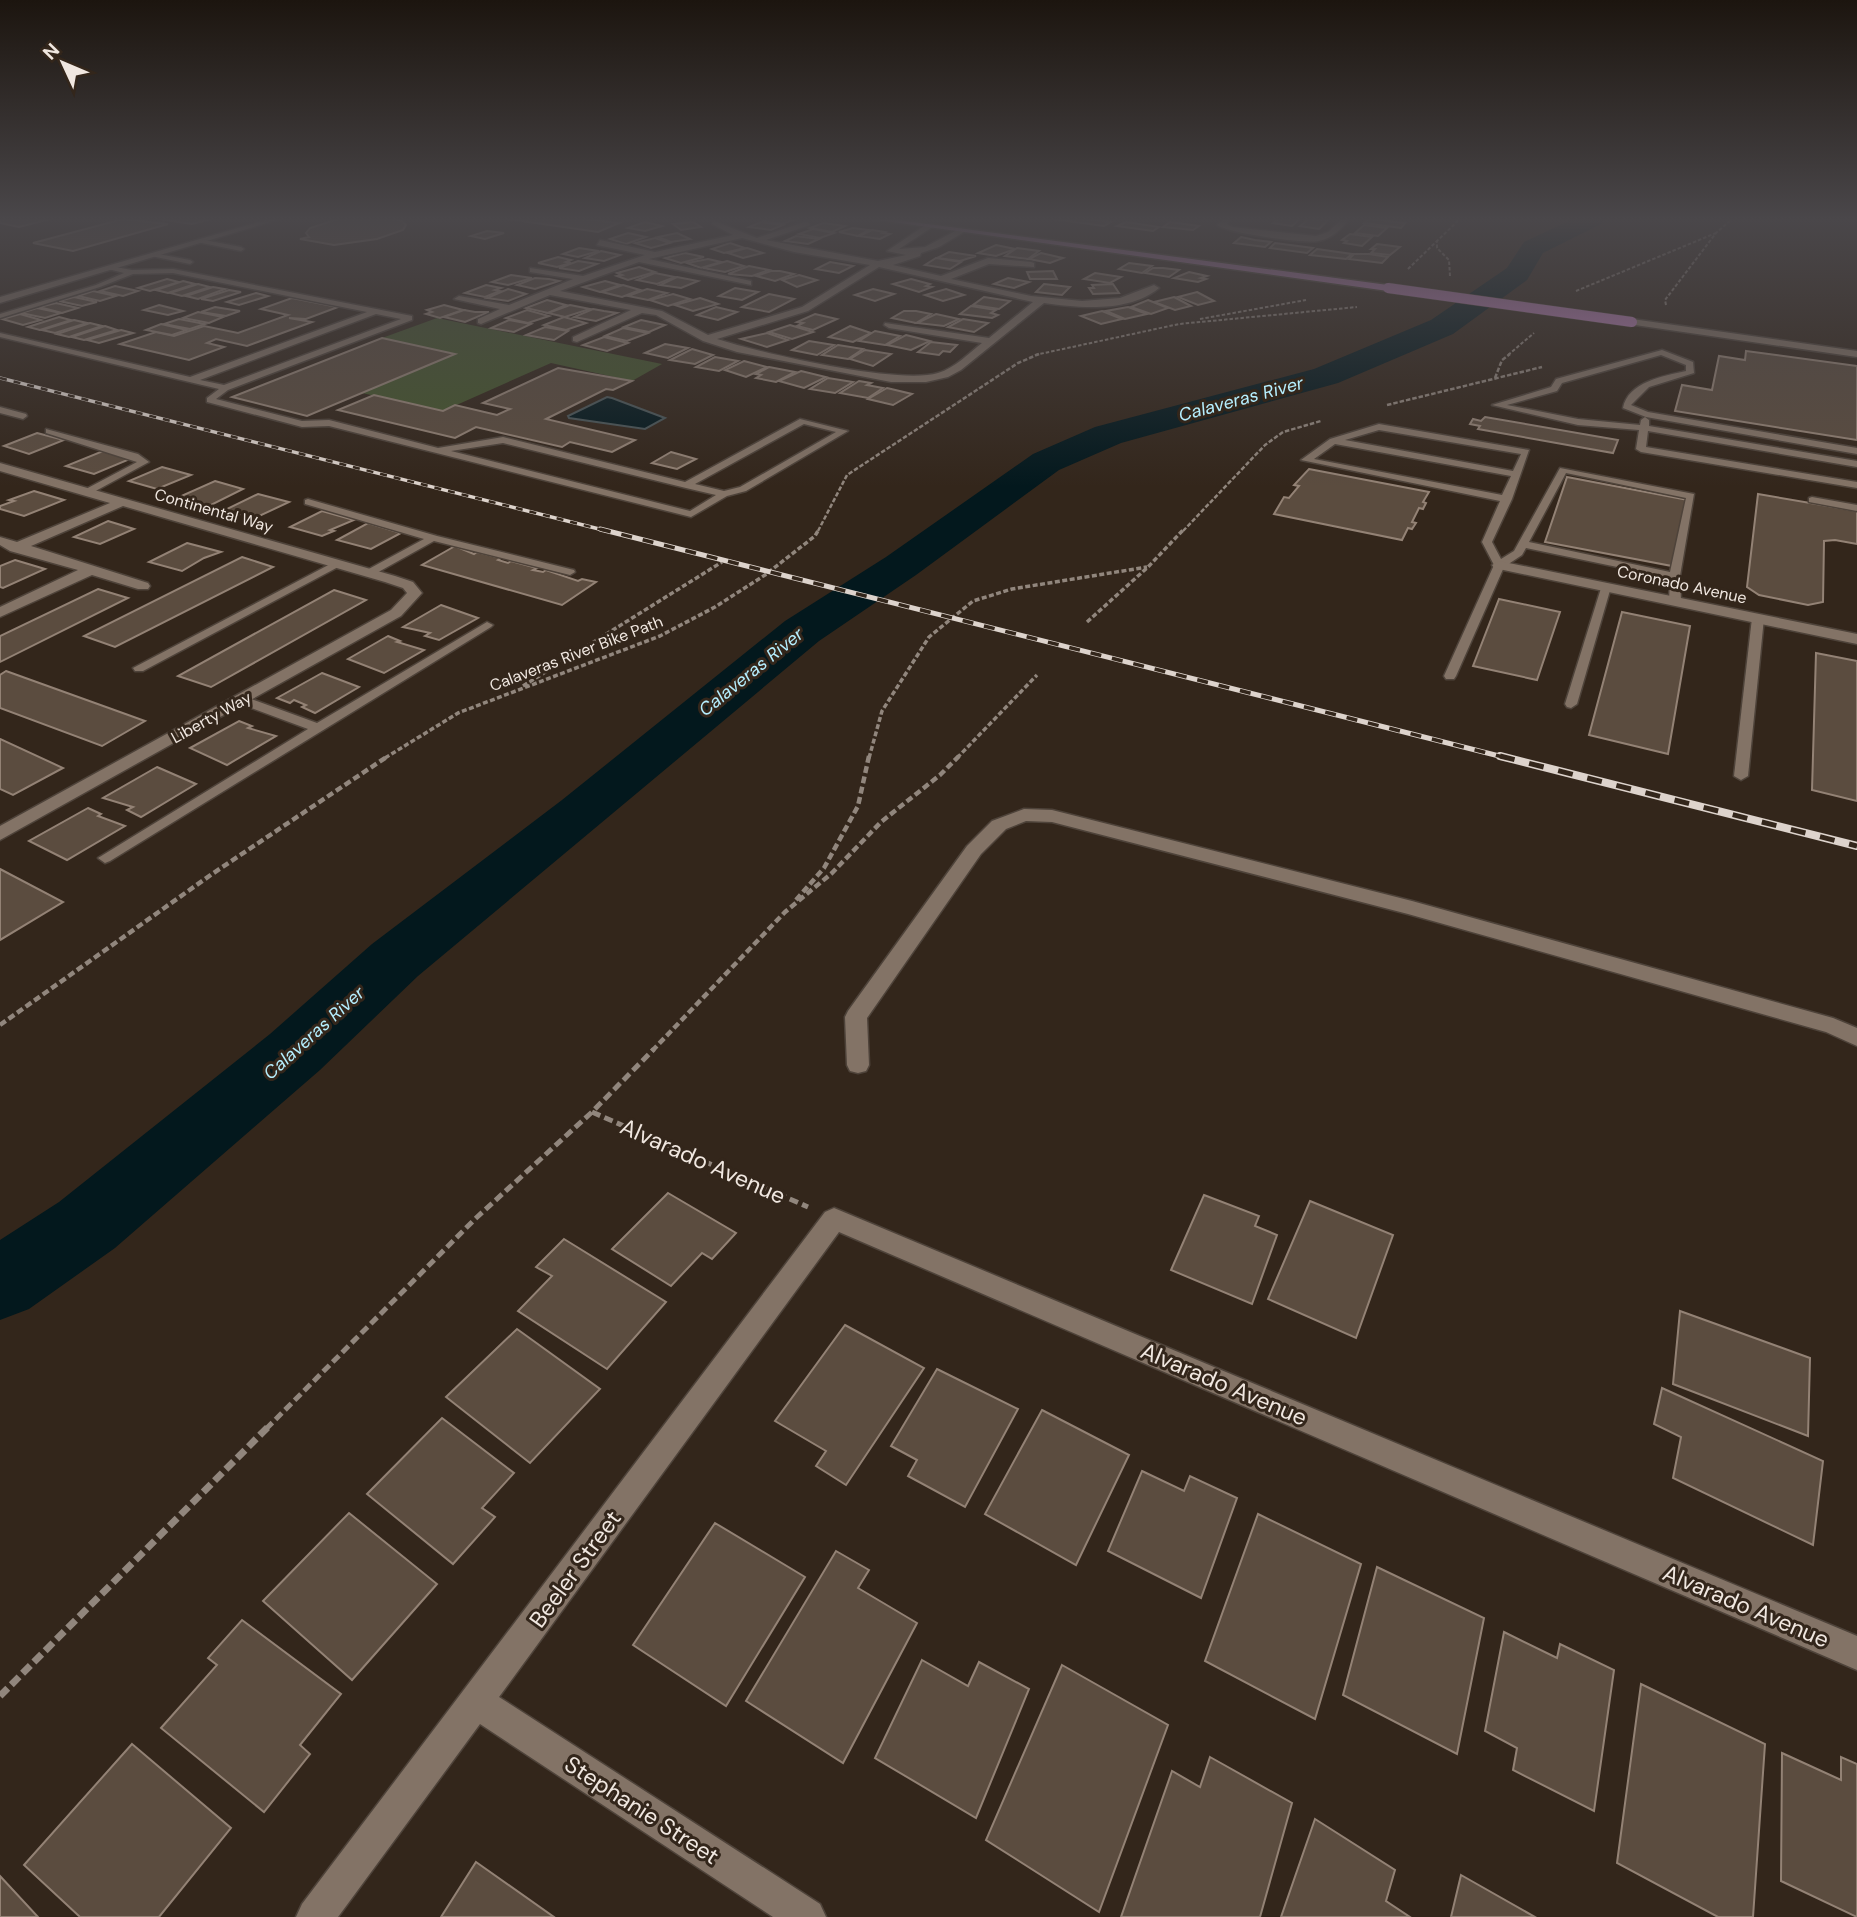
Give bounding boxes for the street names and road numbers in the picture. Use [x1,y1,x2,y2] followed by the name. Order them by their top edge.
[152,483,276,537] street label: Continental Way
[1615,560,1749,608] street label: Coronado Avenue
[487,611,666,696] street label: Calaveras River Bike Path
[167,687,255,748] street label: Liberty Way
[616,1111,790,1211] street label: Alvarado Avenue
[1136,1335,1312,1433] street label: Alvarado Avenue
[522,1504,628,1634] street label: Beeler Street
[1658,1557,1834,1655] street label: Alvarado Avenue
[559,1749,725,1871] street label: Stephanie Street

